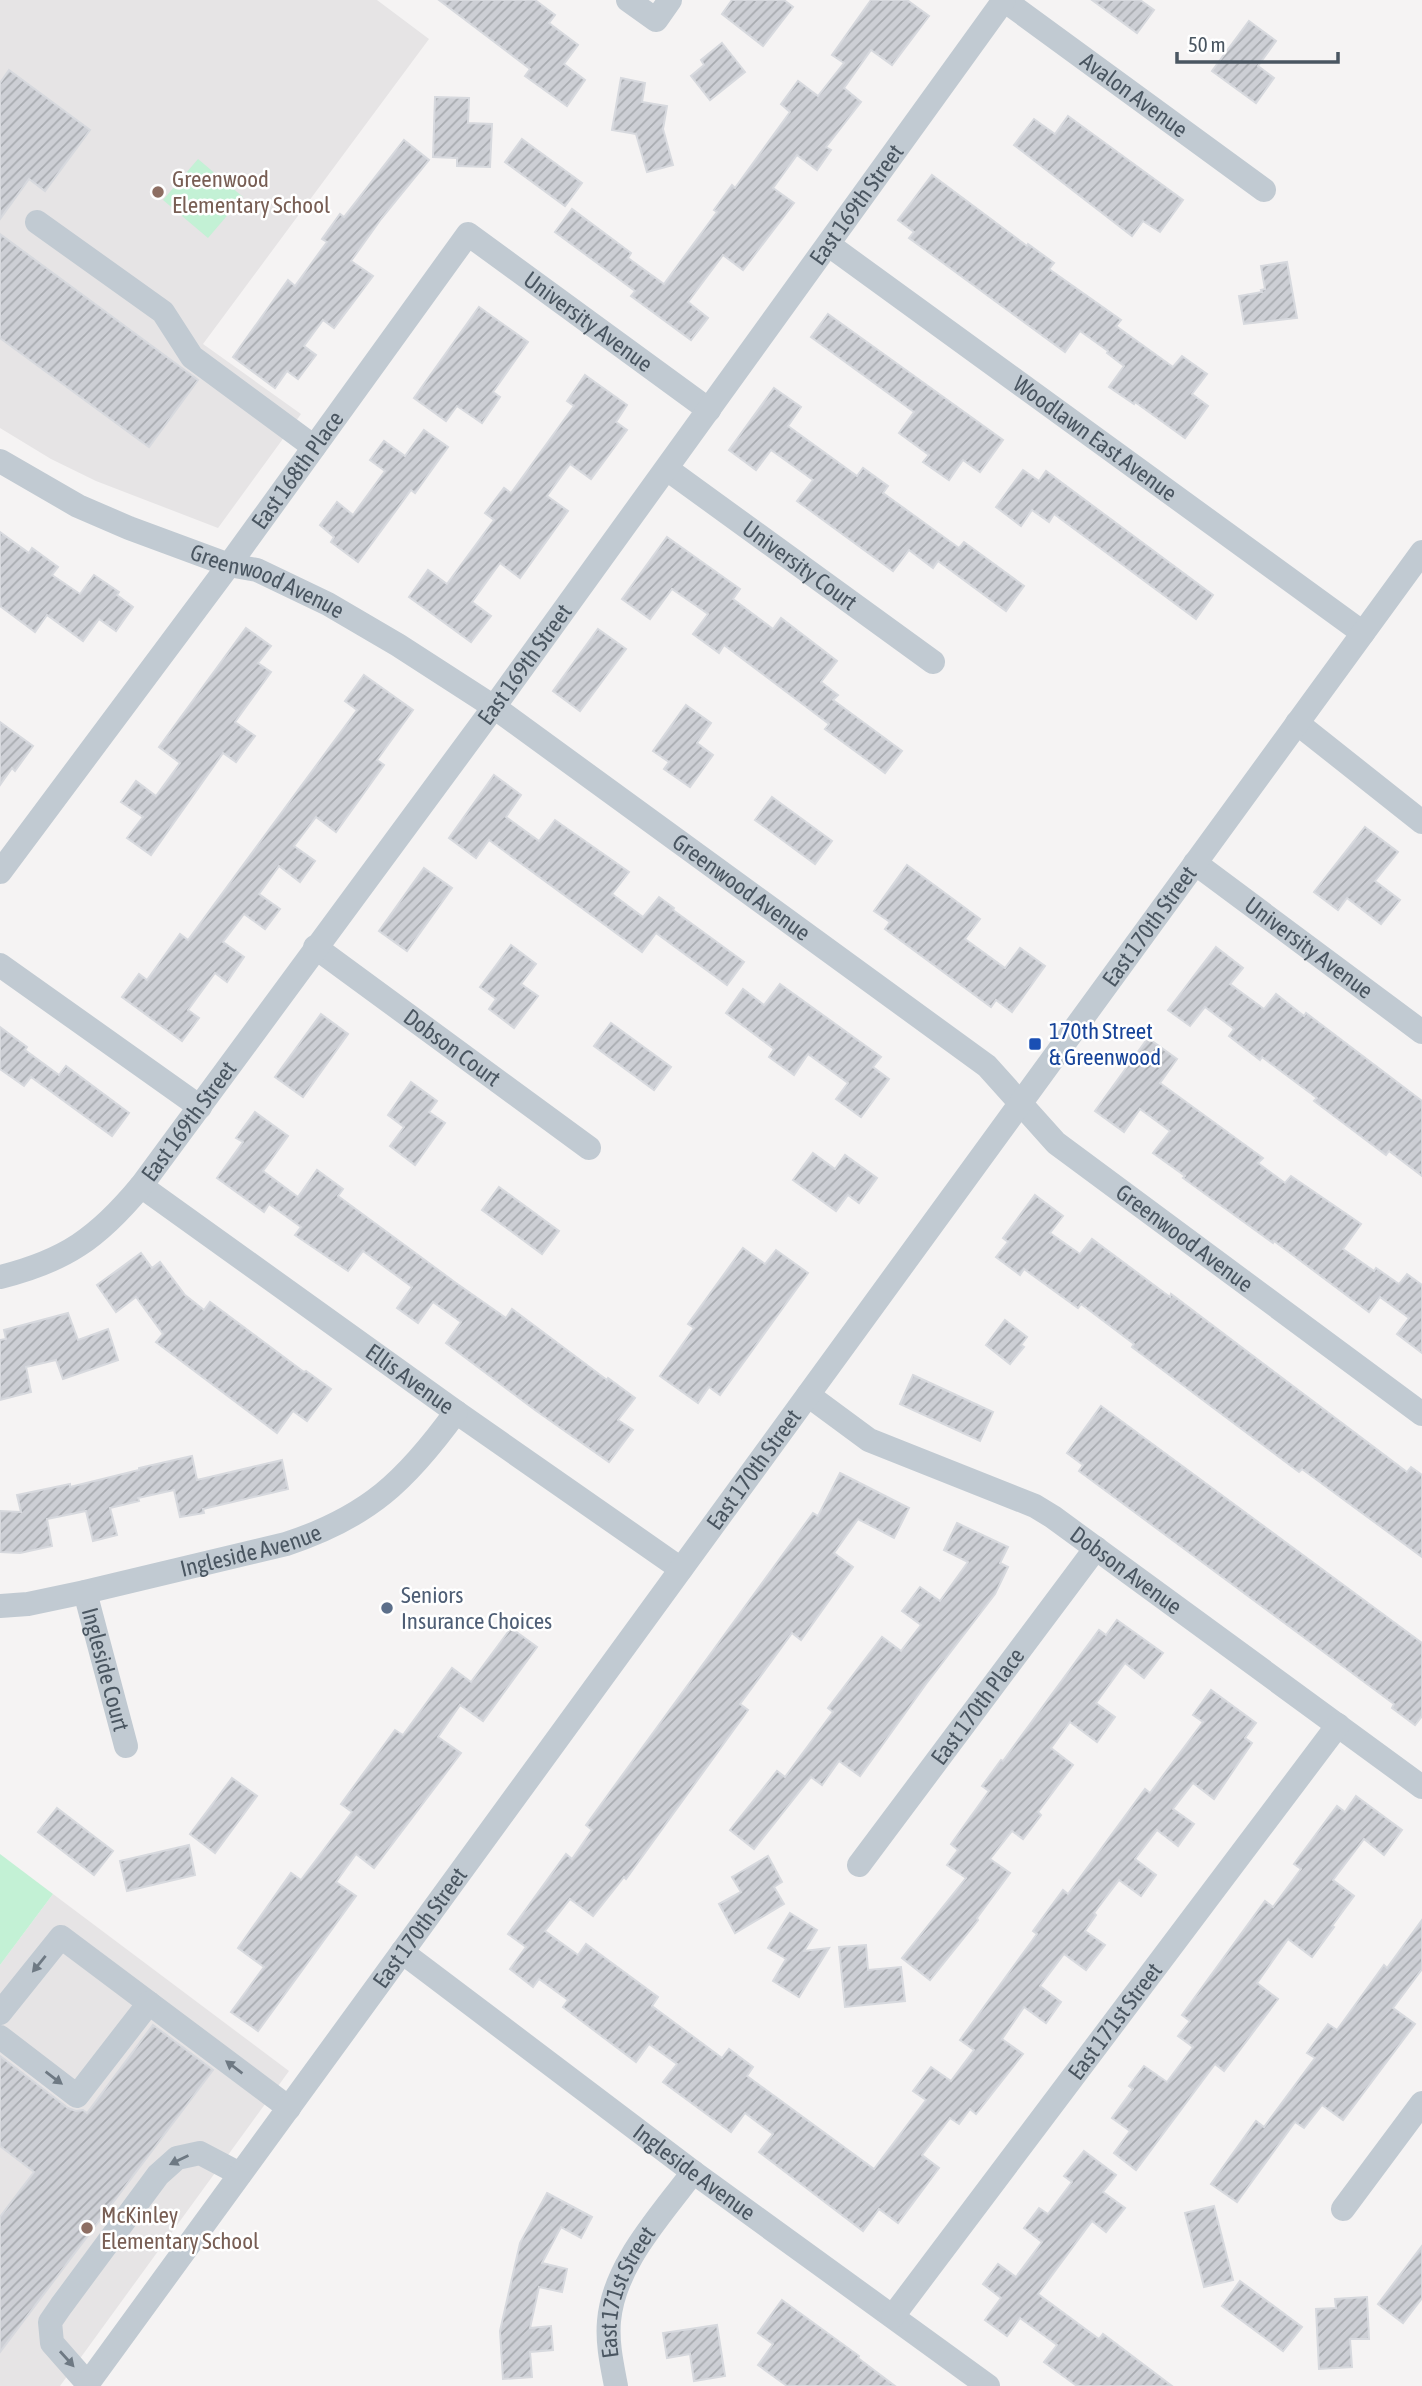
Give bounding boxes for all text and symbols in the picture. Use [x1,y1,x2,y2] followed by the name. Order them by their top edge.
[1177,21,1338,65] scale bar
[1188,32,1226,56] text: 50 m
[1075,47,1193,143] street label: Avalon Avenue
[804,139,909,270] street label: East 169th Street
[172,166,330,218] place label: Greenwood Elementary School
[150,184,166,200] marker: Greenwood Elementary School
[519,266,658,377] street label: University Avenue
[1008,370,1182,506] street label: Woodlawn East Avenue
[246,406,349,534] street label: East 168th Place
[738,515,862,615] street label: University Court
[187,539,349,624] street label: Greenwood Avenue
[472,599,577,730] street label: East 169th Street
[668,829,815,946] street label: Greenwood Avenue
[1097,861,1202,991] street label: East 170th Street
[1240,892,1378,1004] street label: University Avenue
[399,1004,505,1092] street label: Dobson Court
[1049,1018,1161,1070] place label: 170th Street & Greenwood
[1027,1036,1043,1052] marker: 170th Street & Greenwood
[136,1056,241,1186] street label: East 169th Street
[1111,1179,1258,1297] street label: Greenwood Avenue
[361,1339,459,1419] street label: Ellis Avenue
[701,1404,806,1535] street label: East 170th Street
[178,1519,325,1582] street label: Ingleside Avenue
[1065,1521,1187,1620] street label: Dobson Avenue
[401,1582,552,1634] place label: Seniors Insurance Choices
[379,1600,395,1616] marker: Seniors Insurance Choices
[77,1605,134,1734] street label: Ingleside Court
[926,1643,1030,1770] street label: East 170th Place
[367,1863,472,1993] street label: East 170th Street
[31,1955,46,1973] one-way arrow
[1063,1958,1167,2085] street label: East 171st Street
[225,2061,243,2075] one-way arrow
[45,2071,63,2085] one-way arrow
[628,2119,760,2226] street label: Ingleside Avenue
[169,2154,189,2166] one-way arrow
[101,2202,259,2254] place label: McKinley Elementary School
[79,2220,95,2236] marker: McKinley Elementary School
[595,2221,660,2360] street label: East 171st Street
[58,2350,74,2367] one-way arrow

